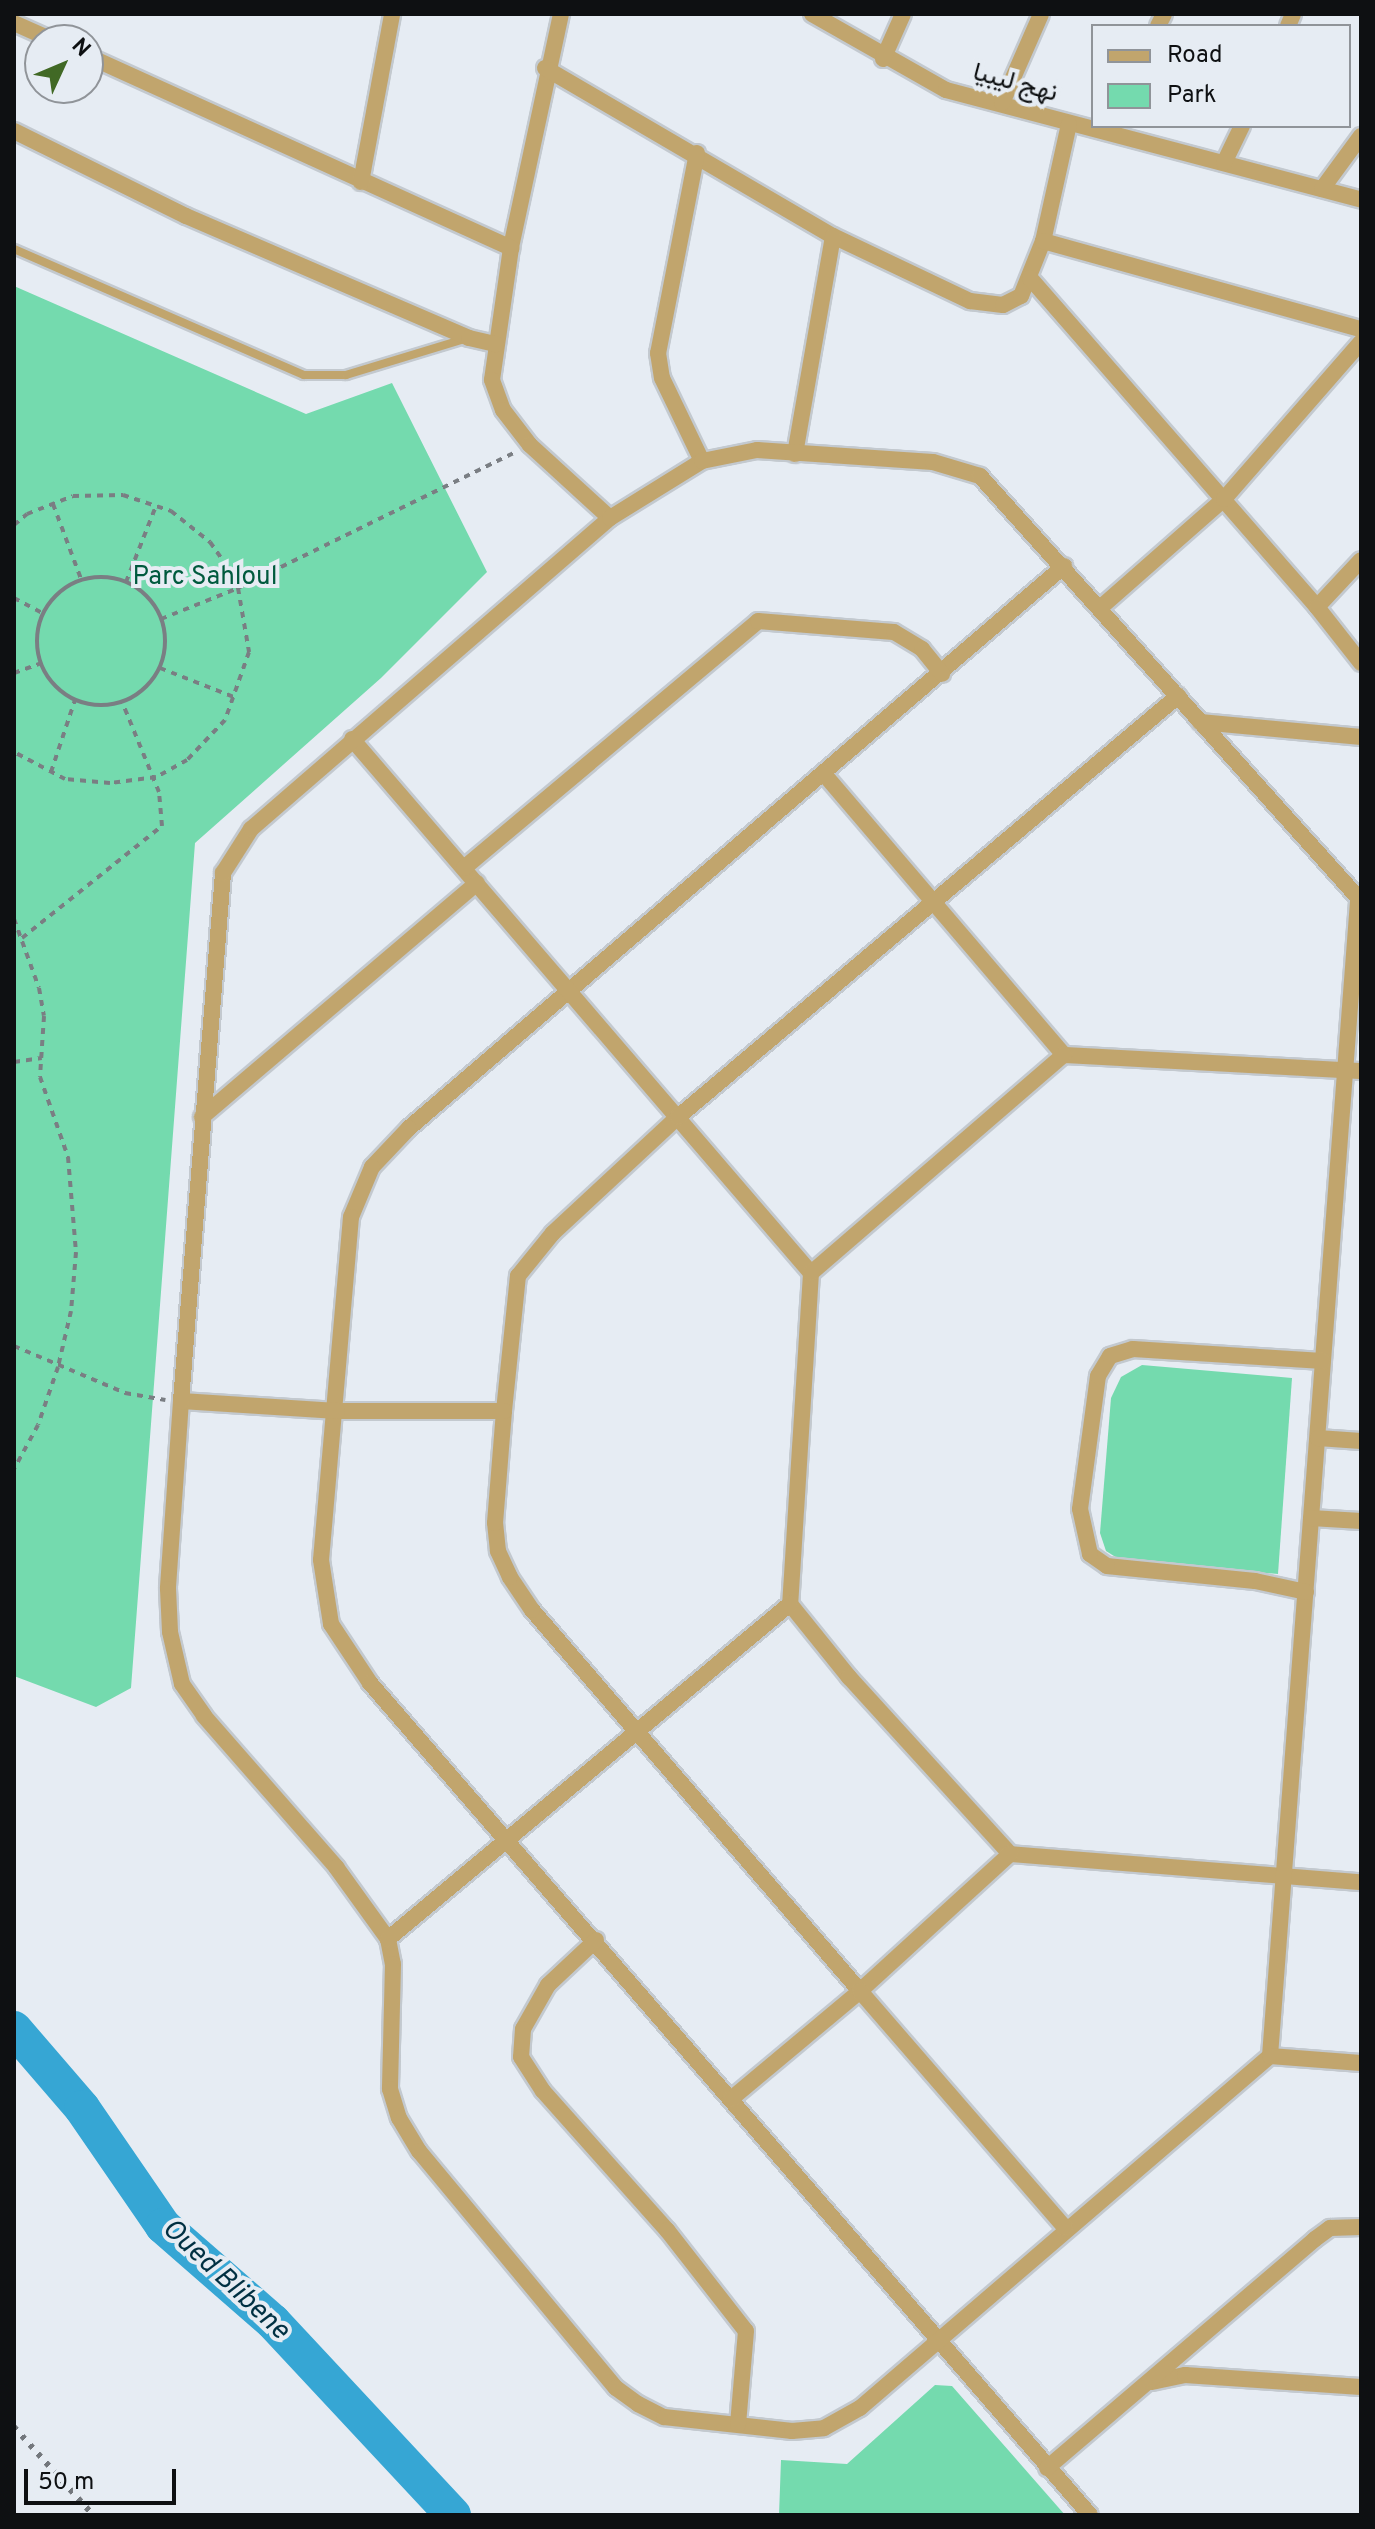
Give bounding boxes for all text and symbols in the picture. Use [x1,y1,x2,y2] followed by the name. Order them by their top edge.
[24,24,104,104] north arrow
[1091,24,1351,128] legend
[65,33,95,63] text: N
[1167,41,1223,71] text: Road
[969,58,1061,110] street label: نهج ليبيا
[1167,81,1217,111] text: Park
[132,562,278,594] park label: Parc Sahloul
[154,2212,296,2348] water label: Oued Blibene
[28,2453,180,2503] scale bar
[38,2468,94,2498] text: 50 m

